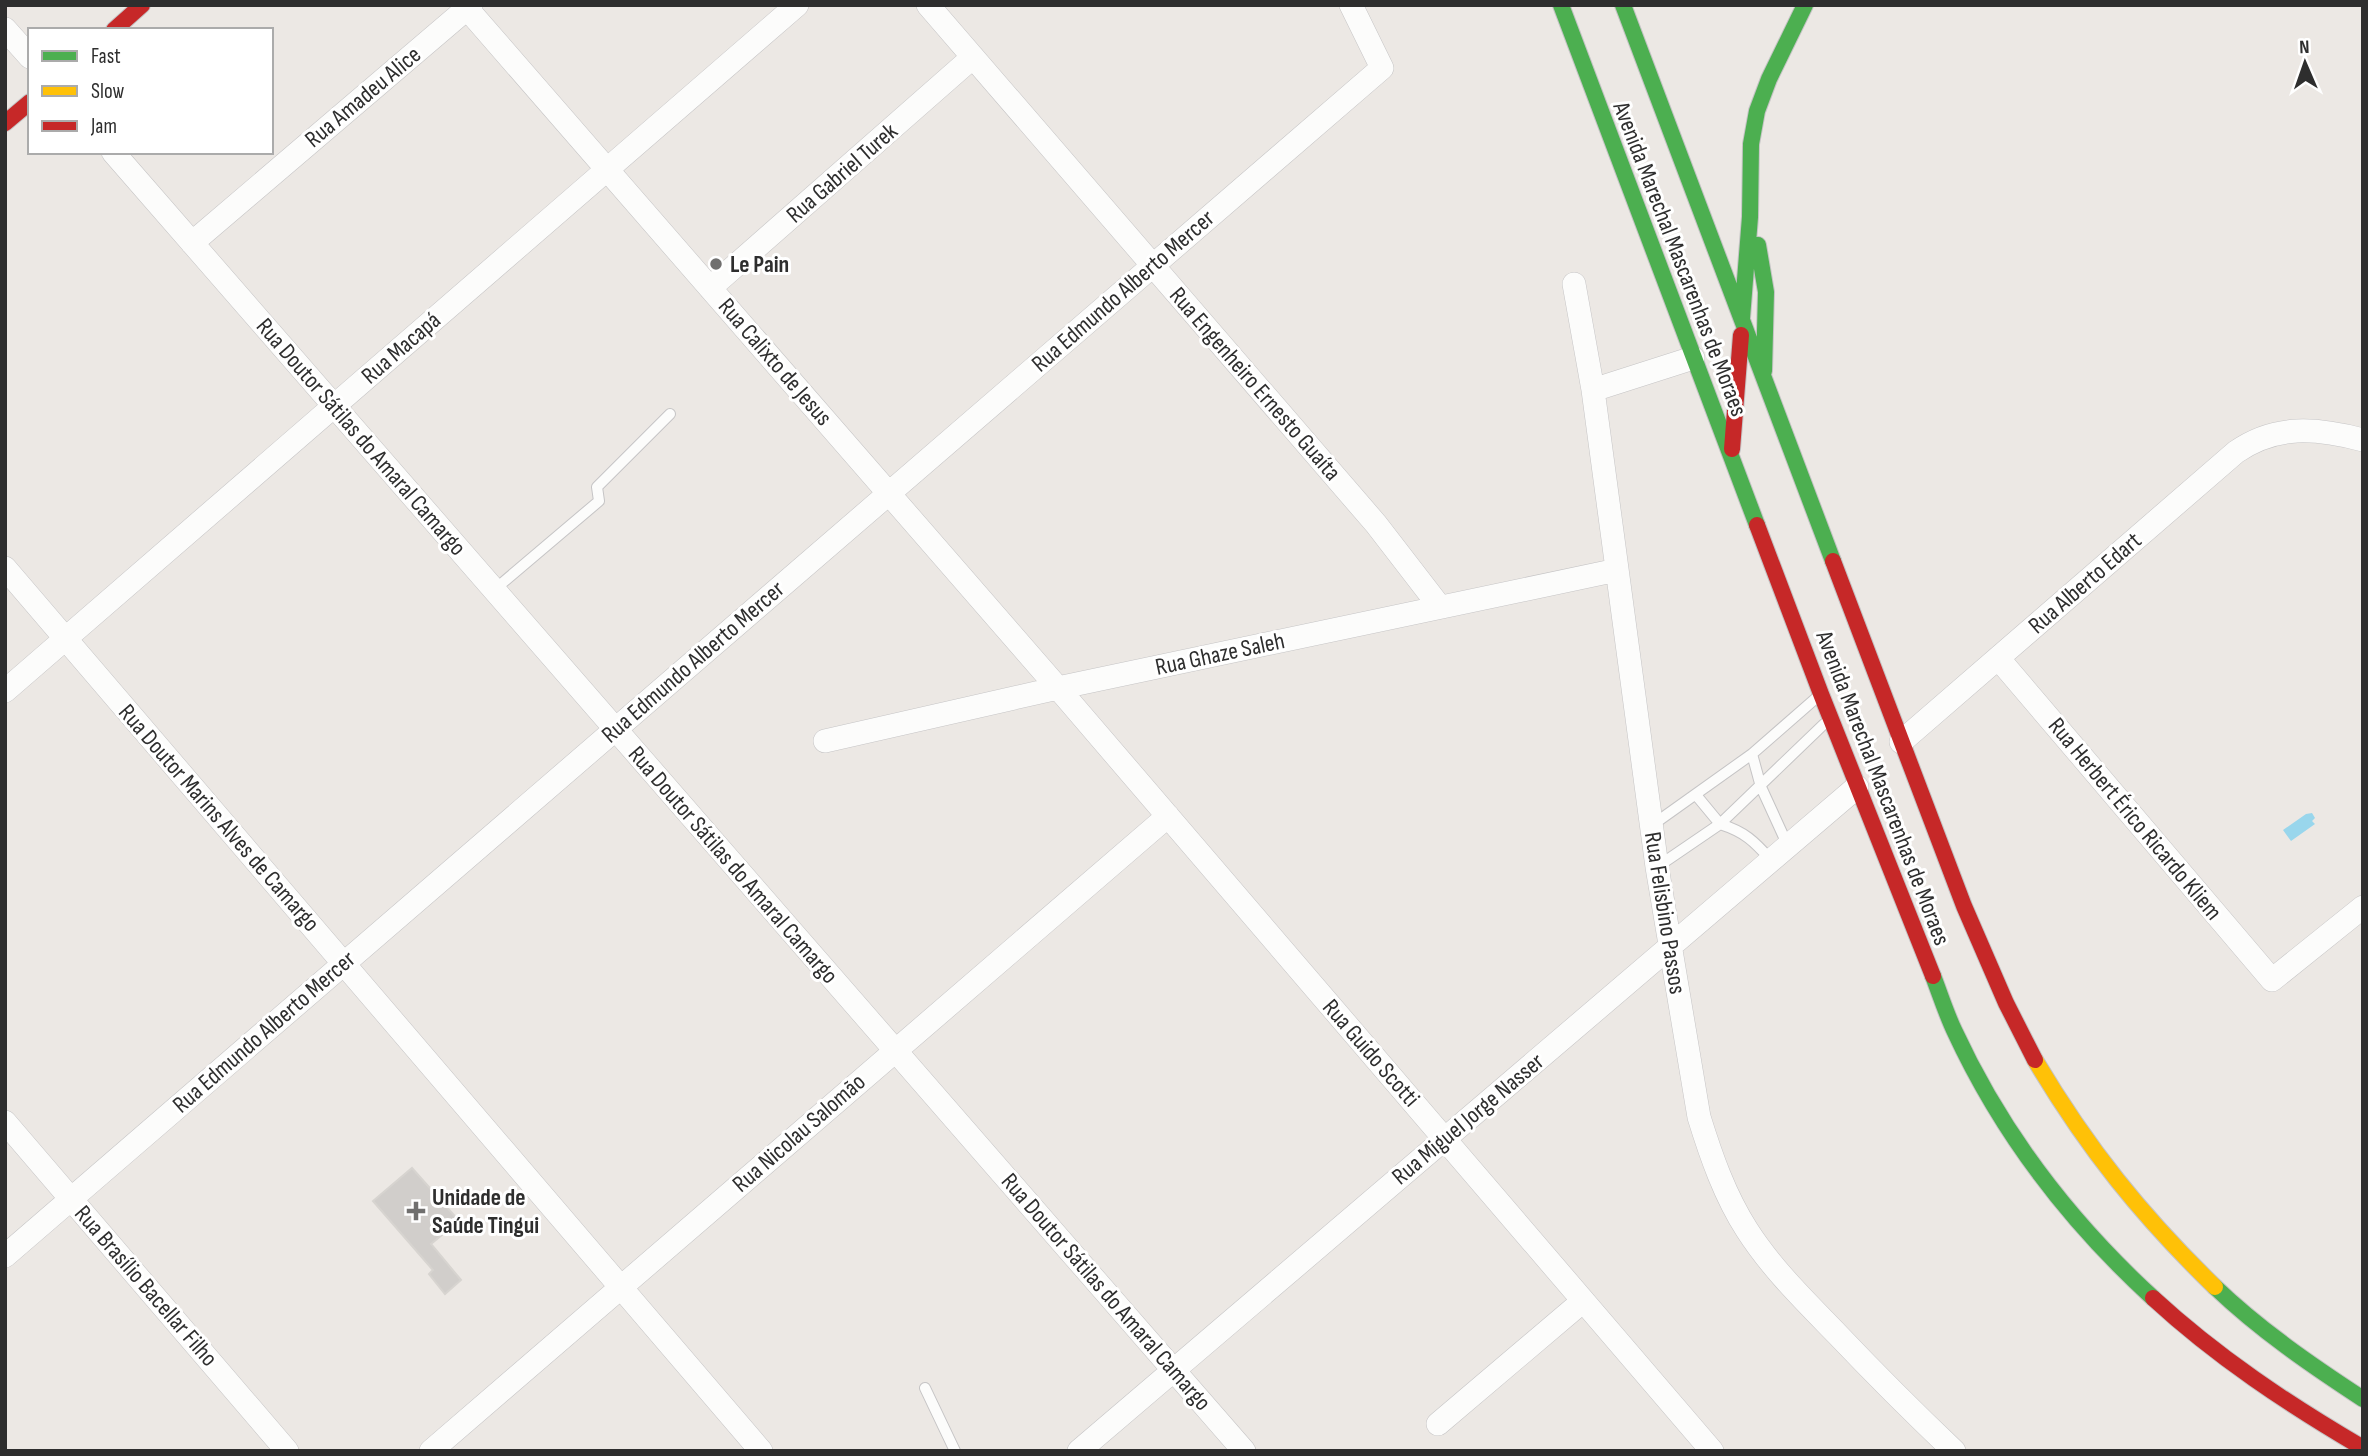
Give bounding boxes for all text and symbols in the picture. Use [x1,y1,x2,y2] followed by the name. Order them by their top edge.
[28,28,273,154] legend
[2270,28,2340,98] north arrow
[2299,36,2310,59] text: N
[299,40,427,154] street label: Rua Amadeu Alice
[91,44,121,69] text: Fast
[91,79,125,104] text: Slow
[1606,97,1753,420] street label: Avenida Marechal Mascarenhas de Moraes
[90,114,117,139] text: Jam
[780,117,904,229] street label: Rua Gabriel Turek
[1026,204,1220,378] street label: Rua Edmundo Alberto Mercer
[730,250,789,279] place label: Le Pain
[708,256,724,272] marker: Le Pain
[1163,281,1347,487] street label: Rua Engenheiro Ernesto Guaíta
[712,292,838,432] street label: Rua Calixto de Jesus
[356,306,446,390] street label: Rua Macapá
[250,312,472,562] street label: Rua Doutor Sátilas do Amaral Camargo
[2023,526,2147,640] street label: Rua Alberto Edart
[596,575,790,749] street label: Rua Edmundo Alberto Mercer
[1153,626,1287,682] street label: Rua Ghaze Saleh
[1809,626,1956,949] street label: Avenida Marechal Mascarenhas de Moraes
[112,698,326,938] street label: Rua Doutor Marins Alves de Camargo
[2042,712,2228,926] street label: Rua Herbert Érico Ricardo Kliem
[622,740,844,990] street label: Rua Doutor Sátilas do Amaral Camargo
[1638,830,1692,996] street label: Rua Felisbino Passos
[167,945,361,1119] street label: Rua Edmundo Alberto Mercer
[1316,993,1426,1113] street label: Rua Guido Scotti
[1386,1047,1550,1191] street label: Rua Miguel Jorge Nasser
[727,1067,871,1199] street label: Rua Nicolau Salomão
[995,1167,1217,1417] street label: Rua Doutor Sátilas do Amaral Camargo
[432,1183,539,1240] place label: Unidade de Saúde Tingui
[68,1200,224,1372] street label: Rua Brasílio Bacellar Filho
[406,1201,426,1221] marker: Unidade de Saúde Tingui

